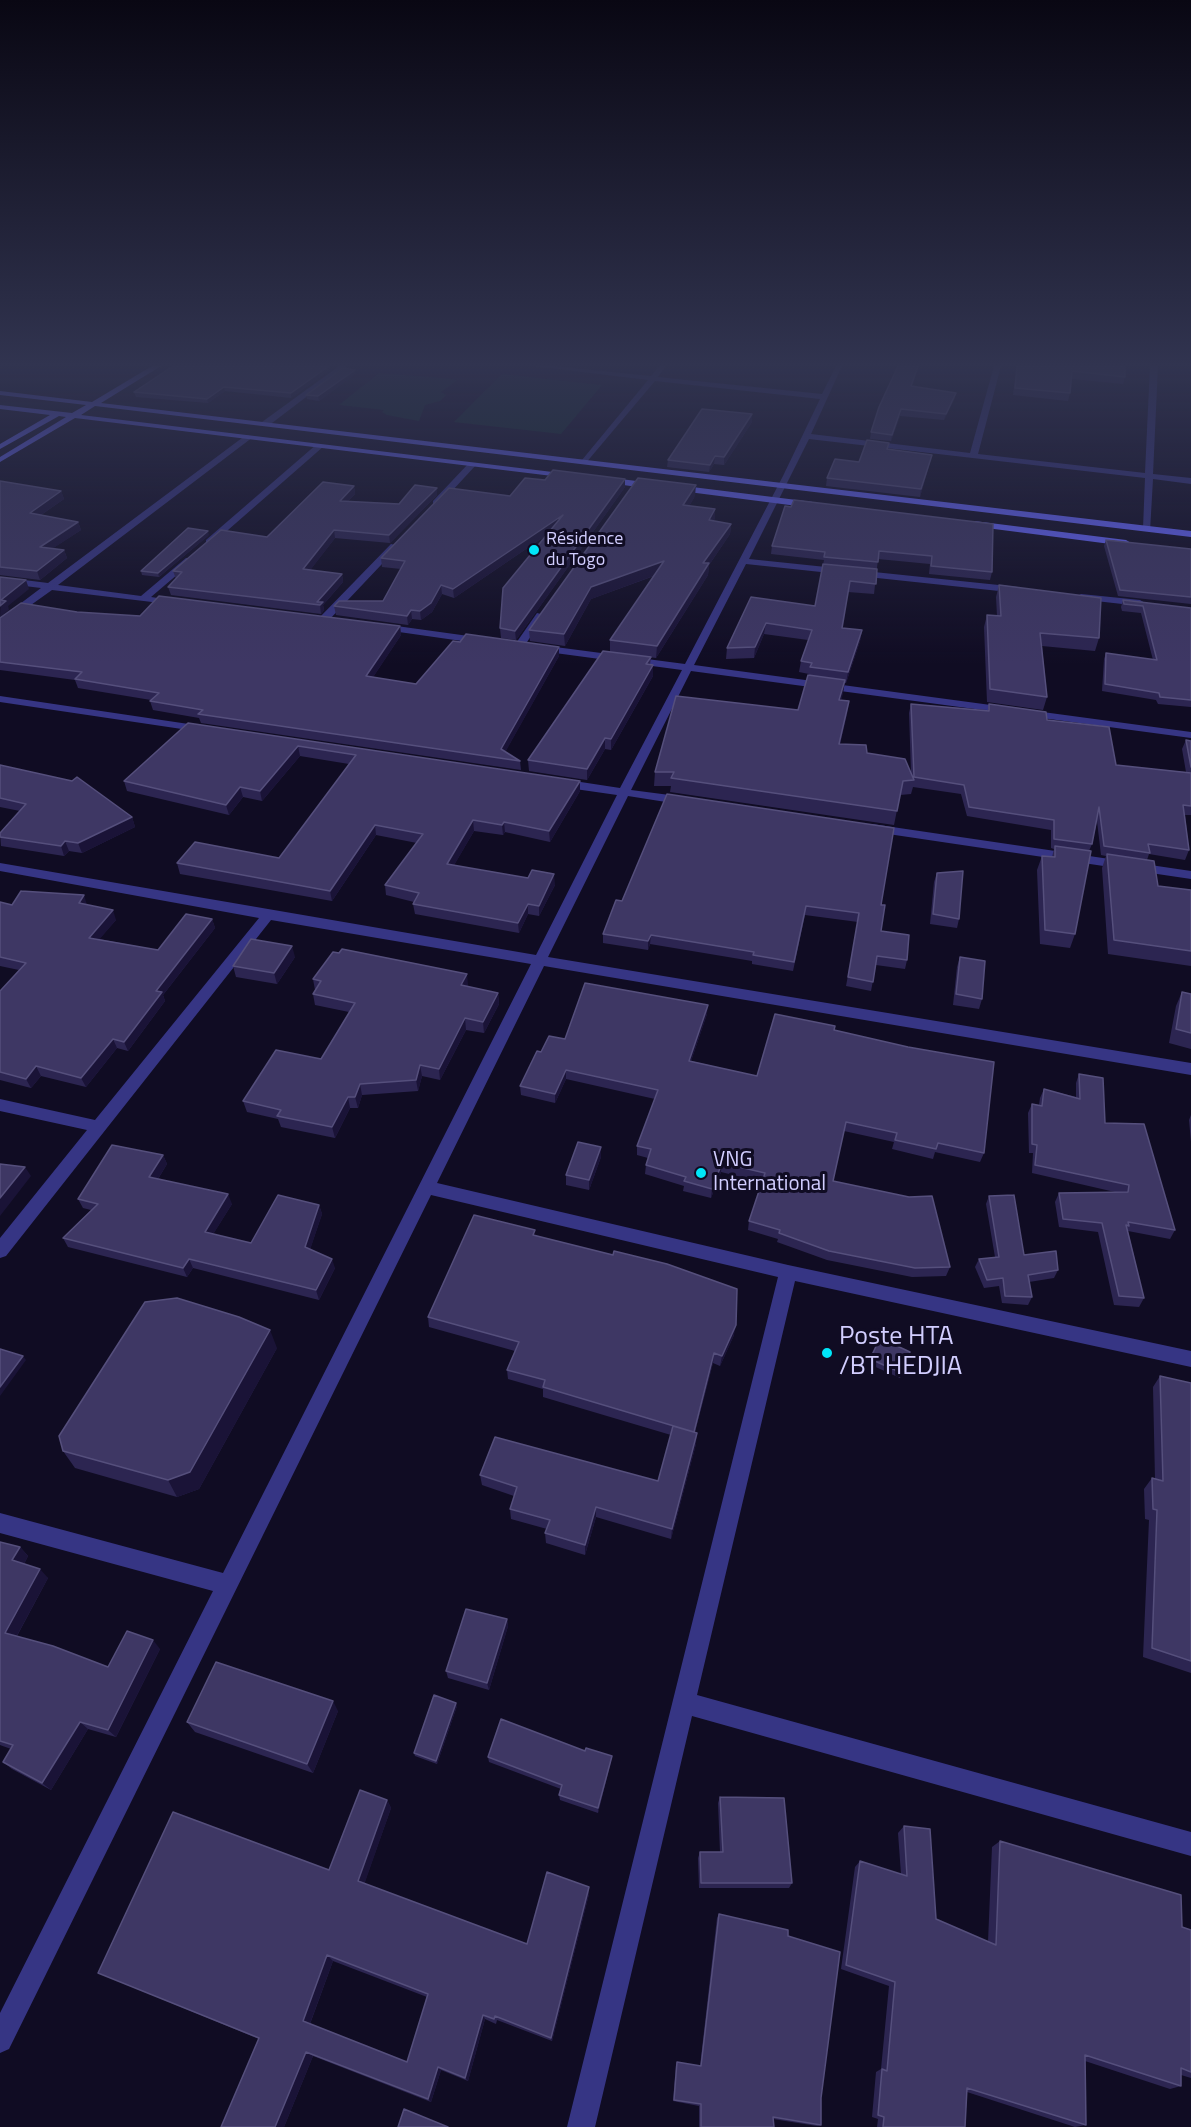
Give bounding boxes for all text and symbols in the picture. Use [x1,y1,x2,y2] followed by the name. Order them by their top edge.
[546,529,623,572] place label: Résidence du Togo
[527,543,541,557] marker: Résidence du Togo
[713,1148,826,1198] place label: VNG International
[694,1166,708,1180] marker: VNG International
[839,1322,962,1384] place label: Poste HTA /BT HEDJIA
[820,1346,834,1360] marker: Poste HTA /BT HEDJIA

